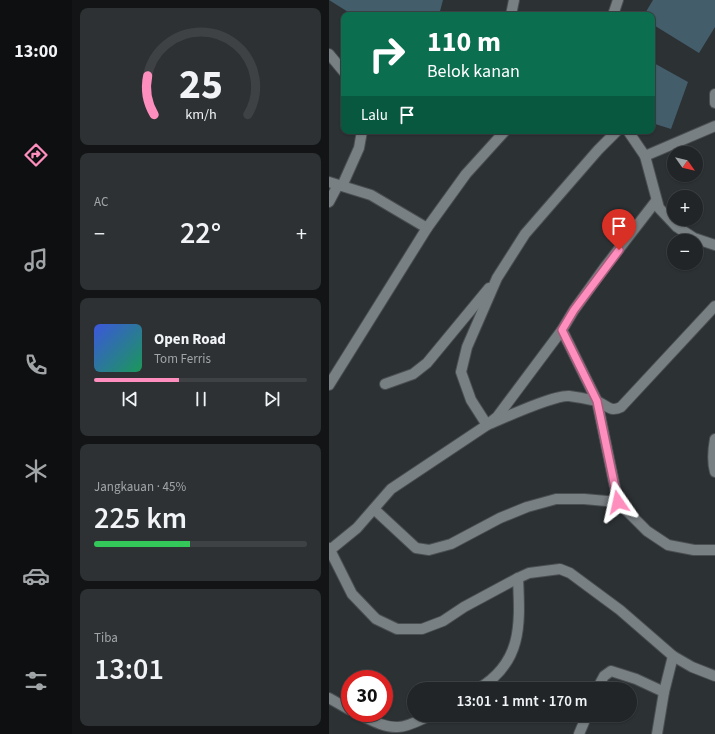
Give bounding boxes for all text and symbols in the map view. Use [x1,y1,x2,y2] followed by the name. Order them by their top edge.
[427,22,501,62] text: 110 m
[361,28,413,80] icon: right
[14,39,58,64] text: 13:00
[179,54,222,114] text: 25
[427,59,520,84] text: Belok kanan
[185,103,216,124] text: km/h
[396,104,418,126] icon: arrive
[361,105,388,126] text: Lalu
[22,141,50,169] icon: directions
[667,146,703,182] north arrow
[667,146,703,270] map controls
[667,190,703,226] button: +
[94,193,108,211] text: AC
[602,209,636,250] pin
[180,212,221,255] text: 22°
[608,215,630,237] icon: arrive
[94,218,105,250] text: −
[296,218,307,250] text: +
[667,234,703,270] button: −
[22,246,50,274] icon: music
[154,329,226,350] text: Open Road
[154,350,211,368] text: Tom Ferris
[22,351,50,379] icon: phone
[119,388,141,410] icon: previous
[190,388,212,410] icon: pause
[261,388,283,410] icon: next
[22,457,50,485] icon: climate
[94,478,186,496] text: Jangkauan · 45%
[597,481,639,523] position arrow
[94,497,187,540] text: 225 km
[22,562,50,590] icon: car
[94,629,118,647] text: Tiba
[94,648,164,691] text: 13:01
[22,667,50,695] icon: filters
[341,670,393,722] speed limit sign: 30
[456,691,588,712] text: 13:01 · 1 mnt · 170 m

